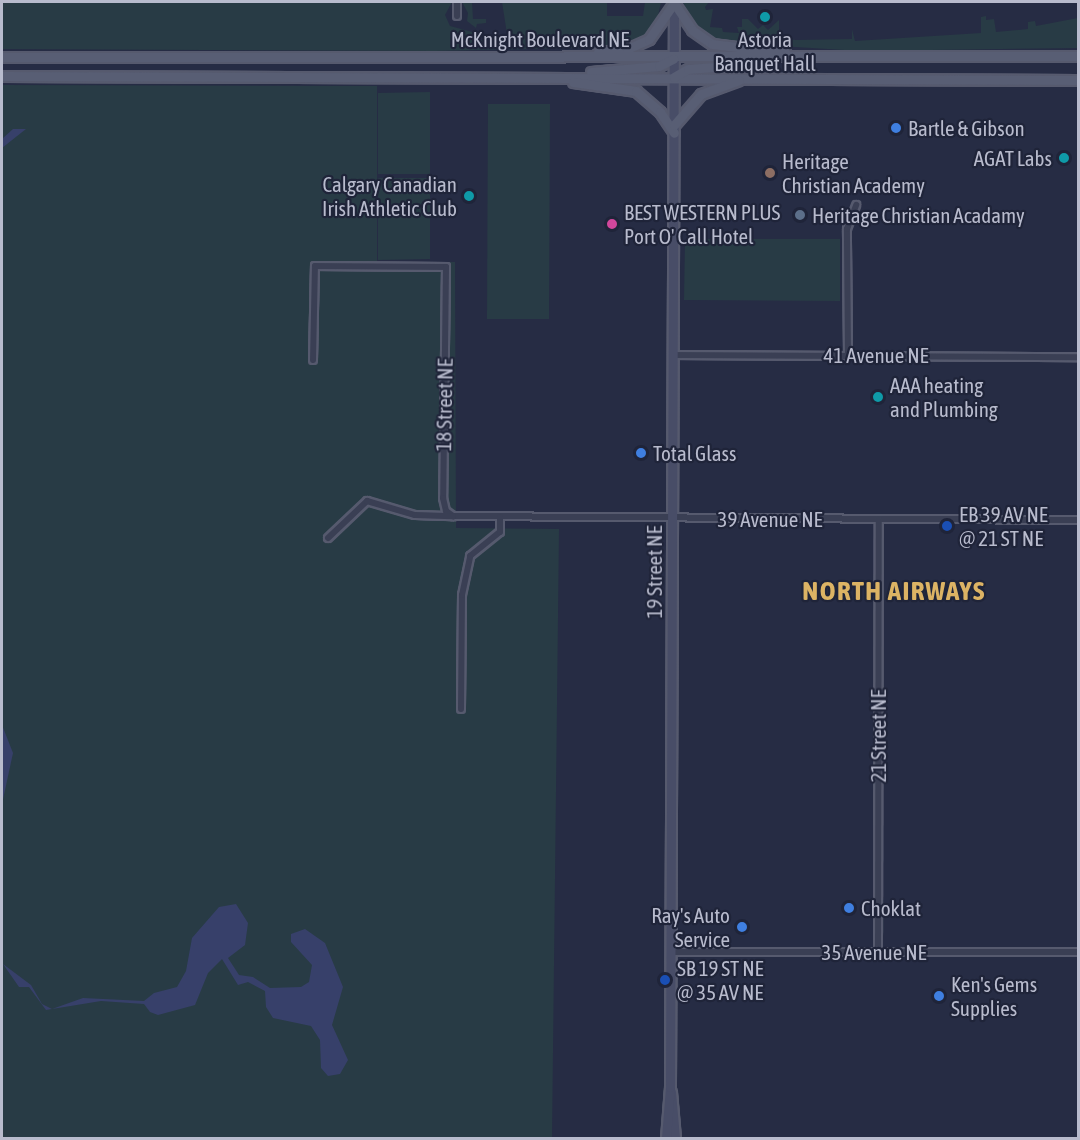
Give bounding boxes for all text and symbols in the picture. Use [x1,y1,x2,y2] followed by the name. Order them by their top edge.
[758,10,772,24] marker: Astoria Banquet Hall
[451,26,629,52] street label: McKnight Boulevard NE
[714,26,816,76] place label: Astoria Banquet Hall
[908,115,1025,141] place label: Bartle & Gibson
[889,121,903,135] marker: Bartle & Gibson
[974,145,1052,171] place label: AGAT Labs
[782,148,925,198] place label: Heritage Christian Academy
[1057,151,1071,165] marker: AGAT Labs
[763,166,777,180] marker: Heritage Christian Academy
[322,171,457,221] place label: Calgary Canadian Irish Athletic Club
[462,189,476,203] marker: Calgary Canadian Irish Athletic Club
[624,199,780,249] place label: BEST WESTERN PLUS Port O' Call Hotel
[812,202,1025,228] place label: Heritage Christian Acadamy
[793,208,807,222] marker: Heritage Christian Acadamy
[605,217,619,231] marker: BEST WESTERN PLUS Port O' Call Hotel
[824,342,928,368] street label: 41 Avenue NE
[431,358,457,452] street label: 18 Street NE
[890,372,998,422] place label: AAA heating and Plumbing
[871,390,885,404] marker: AAA heating and Plumbing
[653,440,736,466] place label: Total Glass
[634,446,648,460] marker: Total Glass
[959,501,1048,551] place label: EB 39 AV NE @ 21 ST NE
[718,506,822,532] street label: 39 Avenue NE
[940,519,954,533] marker: EB 39 AV NE @ 21 ST NE
[641,526,667,618] street label: 19 Street NE
[802,575,986,607] district label: NORTH AIRWAYS
[865,690,891,782] street label: 21 Street NE
[861,895,921,921] place label: Choklat
[842,901,856,915] marker: Choklat
[651,902,730,952] place label: Ray's Auto Service
[735,920,749,934] marker: Ray's Auto Service
[822,939,926,965] street label: 35 Avenue NE
[677,955,764,1005] place label: SB 19 ST NE @ 35 AV NE
[951,971,1037,1021] place label: Ken's Gems Supplies
[658,973,672,987] marker: SB 19 ST NE @ 35 AV NE
[932,989,946,1003] marker: Ken's Gems Supplies

